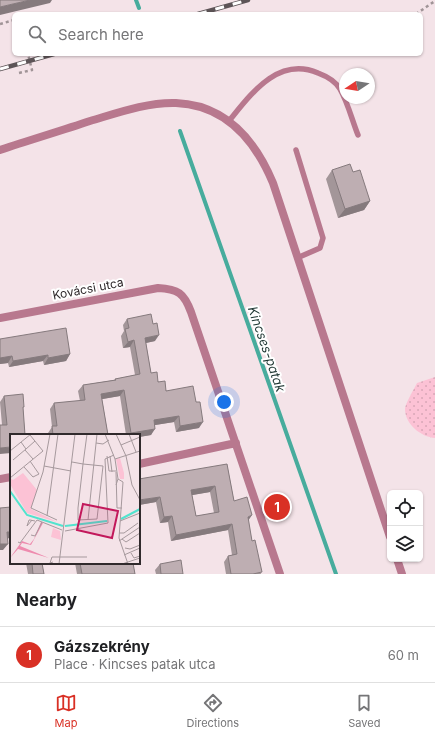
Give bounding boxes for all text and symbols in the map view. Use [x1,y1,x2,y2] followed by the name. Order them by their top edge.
[12,12,423,56] search box
[26,23,48,45] icon: search
[58,25,144,44] text: Search here
[339,68,375,104] north arrow
[51,274,125,303] street label: Kovácsi utca
[245,304,289,395] water label: Kincses-patak
[214,392,234,412] your location
[10,434,140,564] inset map
[387,490,423,562] map controls
[387,490,423,526] button: locate
[264,492,290,522] pin: 1
[387,526,423,562] button: layers
[16,590,77,610] text: Nearby
[54,637,150,656] text: Gázszekrény
[26,647,32,663] text: 1
[388,647,419,663] text: 60 m
[54,656,215,672] text: Place · Kincses patak utca
[55,692,77,730] tab: Map
[187,692,239,730] tab: Directions
[348,692,380,730] tab: Saved

